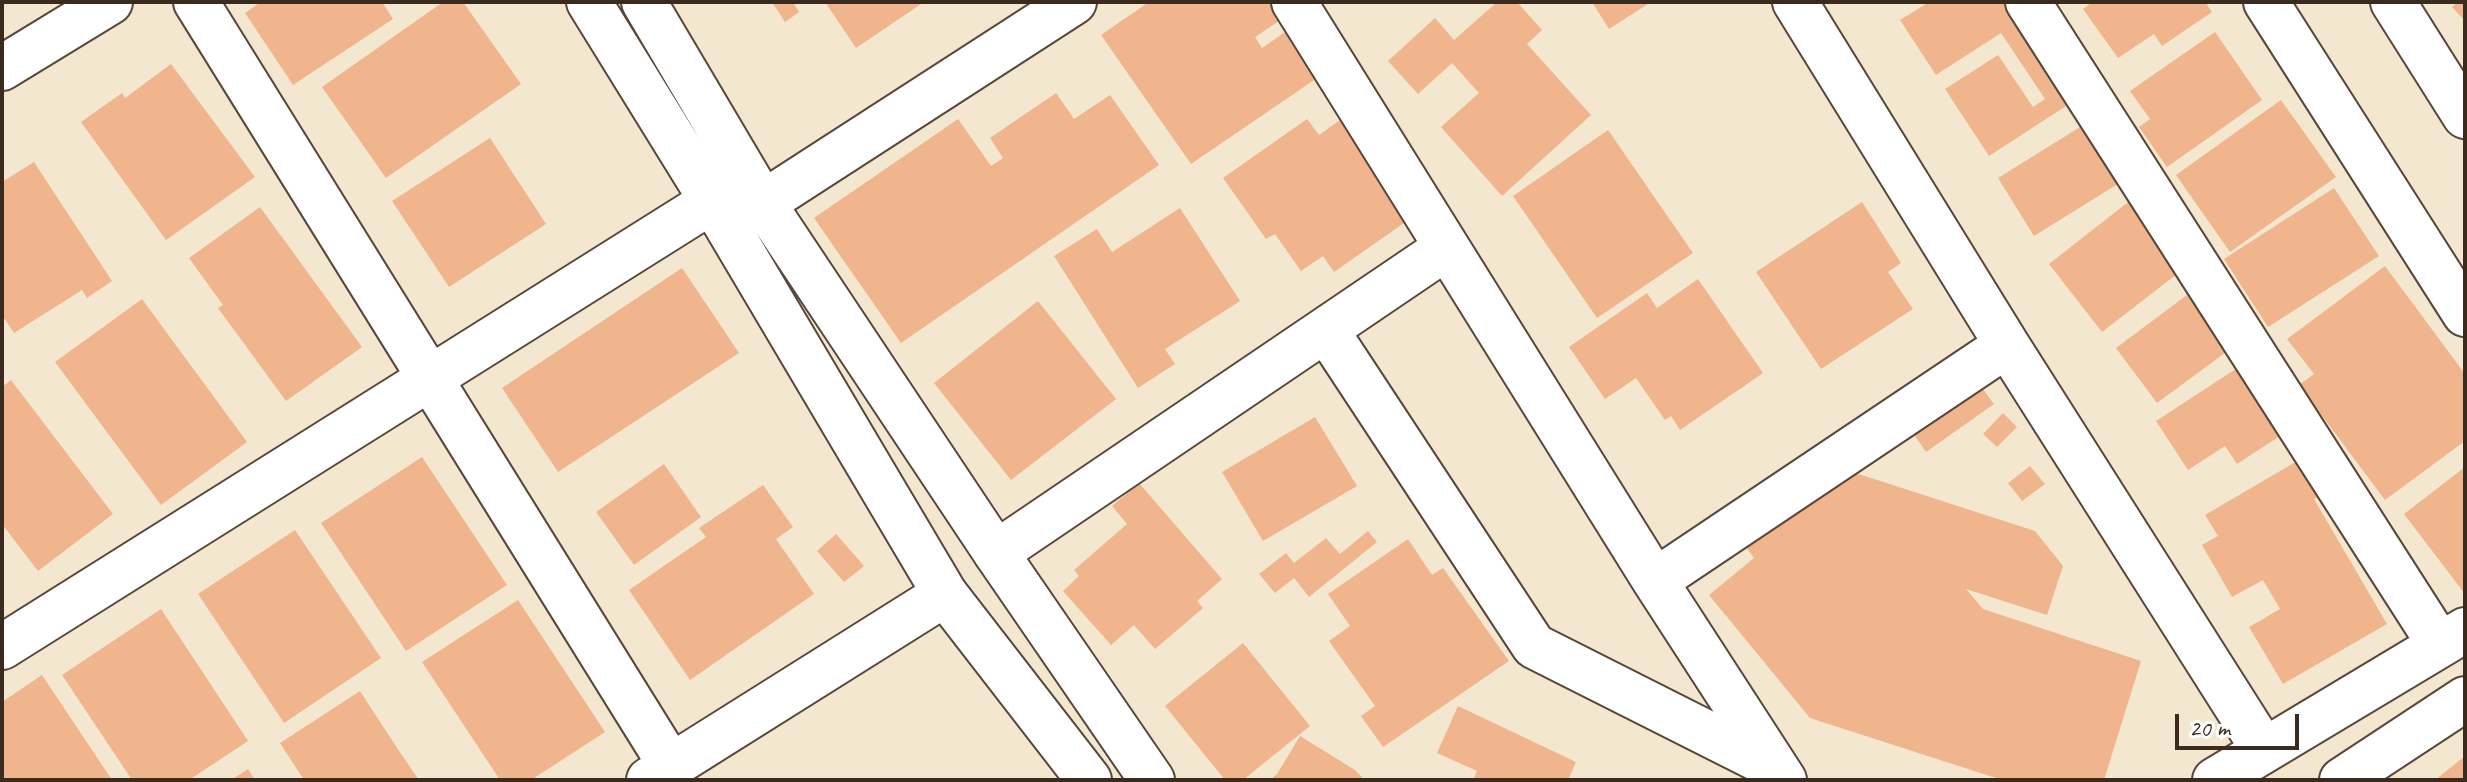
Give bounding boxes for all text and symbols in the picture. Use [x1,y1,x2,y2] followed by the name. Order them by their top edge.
[2179,698,2303,748] scale bar
[2189,713,2230,743] text: 20 m

